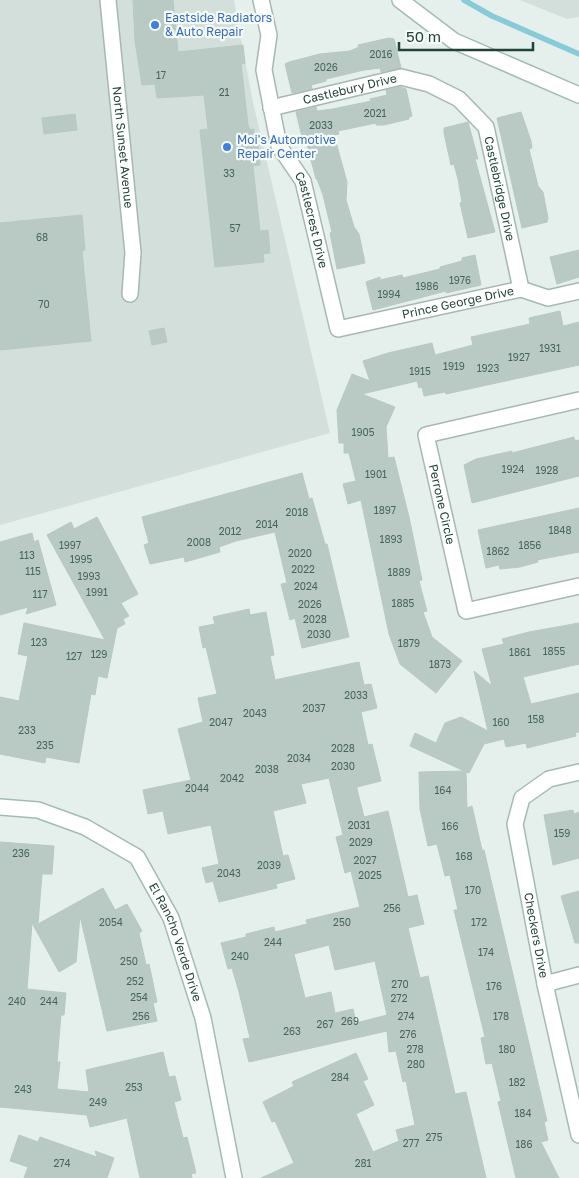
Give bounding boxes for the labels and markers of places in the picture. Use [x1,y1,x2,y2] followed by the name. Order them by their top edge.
[165,10,272,39] place label: Eastside Radiators & Auto Repair
[149,19,161,31] marker: Eastside Radiators & Auto Repair
[237,132,336,161] place label: Moi's Automotive Repair Center
[221,141,233,153] marker: Moi's Automotive Repair Center

